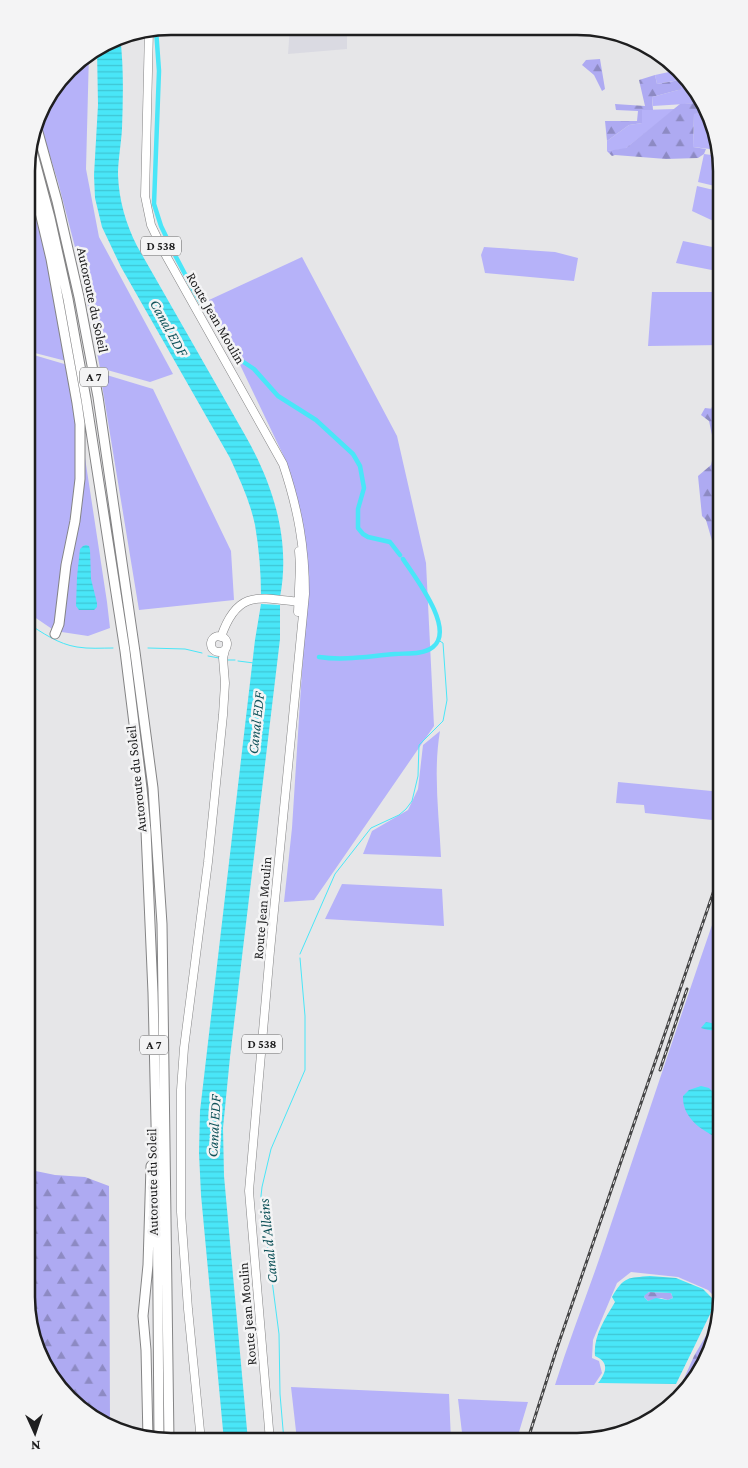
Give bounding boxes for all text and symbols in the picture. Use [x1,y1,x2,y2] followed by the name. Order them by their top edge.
[141,237,181,256] road number: D 538
[74,246,112,354] street label: Autoroute du Soleil
[183,269,249,367] street label: Route Jean Moulin
[147,297,192,361] water label: Canal EDF
[80,368,108,387] road number: A 7
[245,690,267,755] water label: Canal EDF
[122,725,150,833] street label: Autoroute du Soleil
[250,855,275,960] street label: Route Jean Moulin
[242,1034,282,1054] road number: D 538
[140,1036,168,1054] road number: A 7
[204,1093,224,1158] water label: Canal EDF
[143,1128,161,1236] street label: Autoroute du Soleil
[256,1197,280,1284] water label: Canal d'Alleins
[234,1261,259,1366] street label: Route Jean Moulin
[10,1408,60,1458] north arrow
[30,1438,41,1454] text: N

